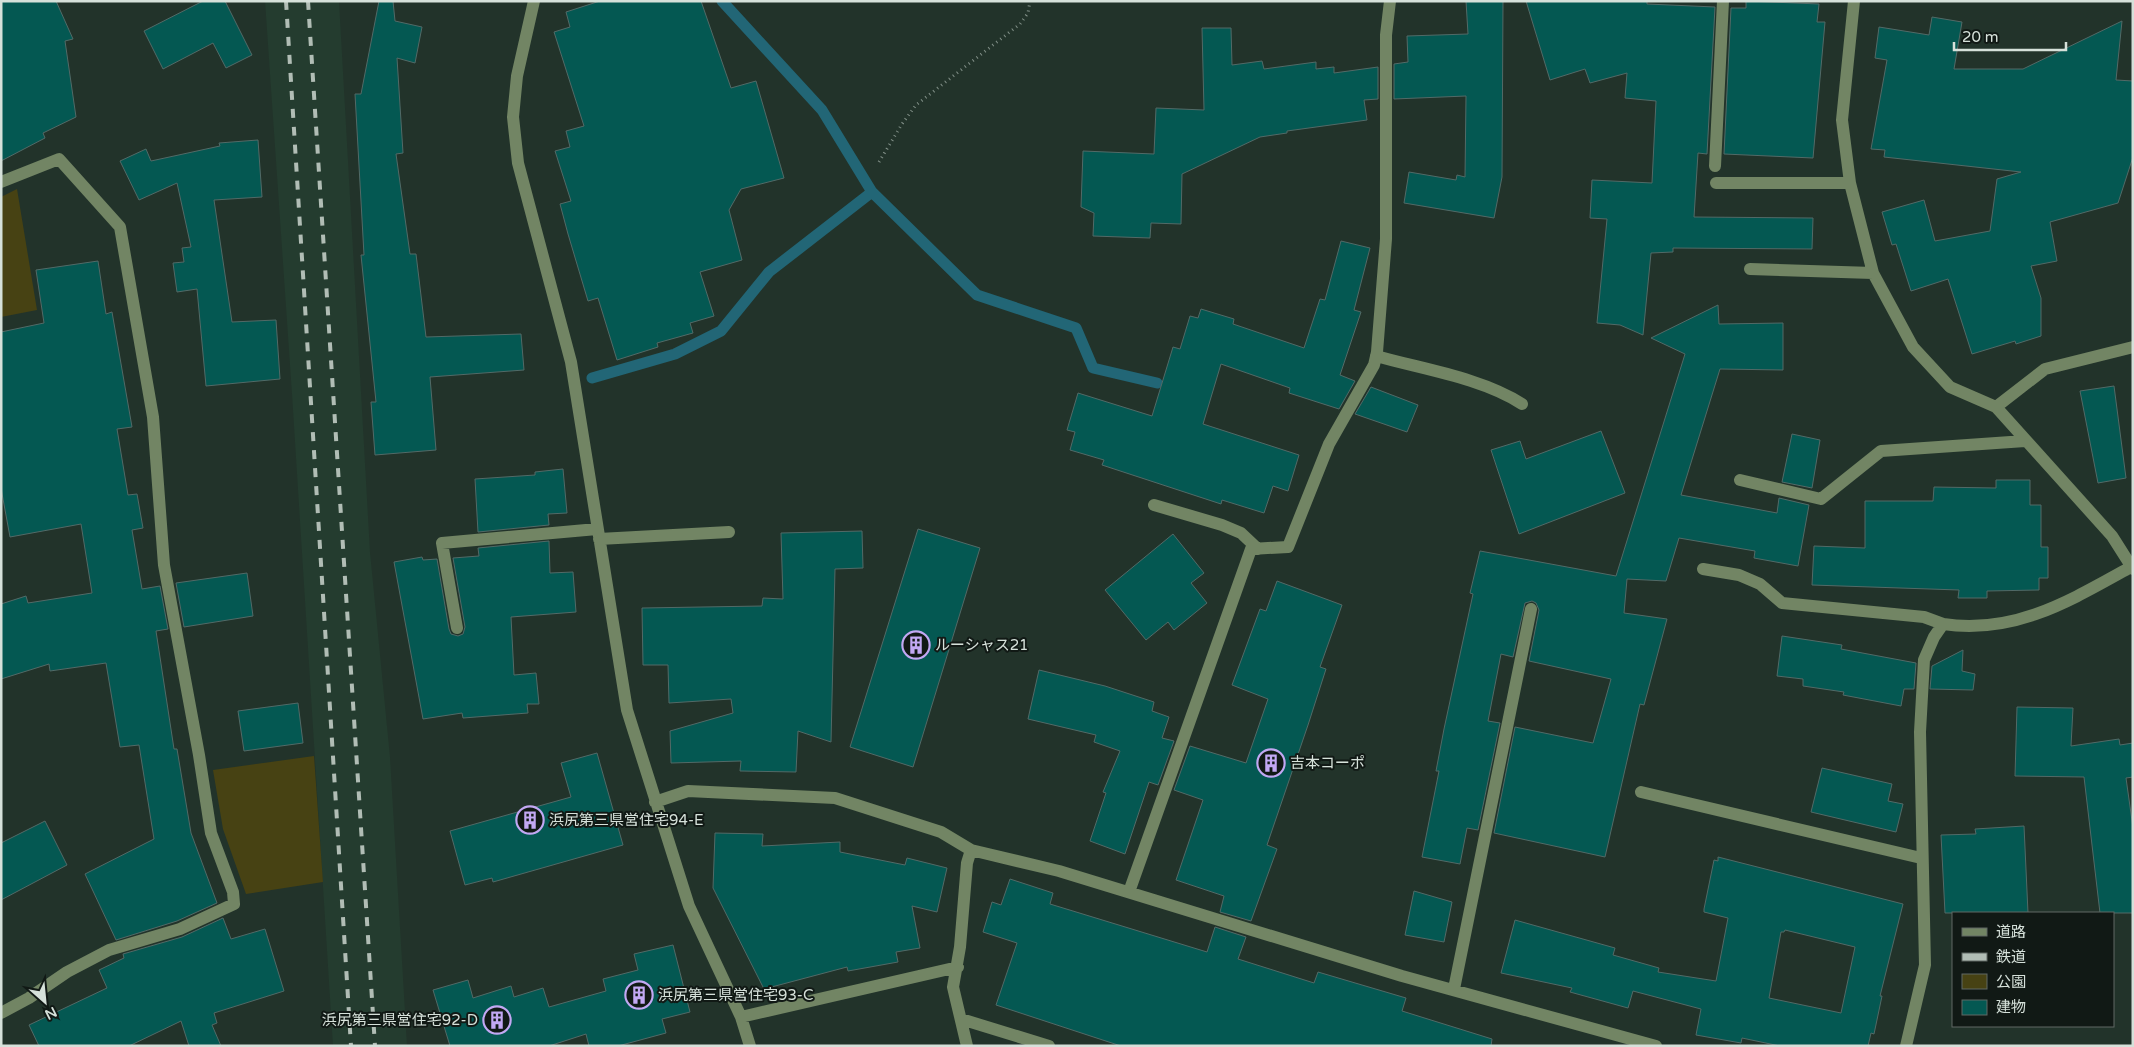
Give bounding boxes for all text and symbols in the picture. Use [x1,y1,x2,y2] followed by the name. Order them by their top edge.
[1954,20,2066,52] scale bar
[1962,28,1999,46] text: 20 m
[901,630,931,660] building icon: ルーシャス21
[935,636,1029,654] place label: ルーシャス21
[1256,748,1286,778] building icon: 吉本コーポ
[1290,754,1365,772] place label: 吉本コーポ
[515,805,545,835] building icon: 浜尻第三県営住宅94-E
[549,811,704,829] place label: 浜尻第三県営住宅94-E
[1952,912,2114,1027] legend
[1996,923,2026,941] text: 道路
[1996,948,2026,966] text: 鉄道
[1996,973,2026,991] text: 公園
[20,977,70,1027] north arrow
[624,980,654,1010] building icon: 浜尻第三県営住宅93-C
[658,986,813,1004] place label: 浜尻第三県営住宅93-C
[1996,998,2026,1016] text: 建物
[42,1003,60,1023] text: N
[482,1005,512,1035] building icon: 浜尻第三県営住宅92-D
[322,1011,478,1029] place label: 浜尻第三県営住宅92-D

